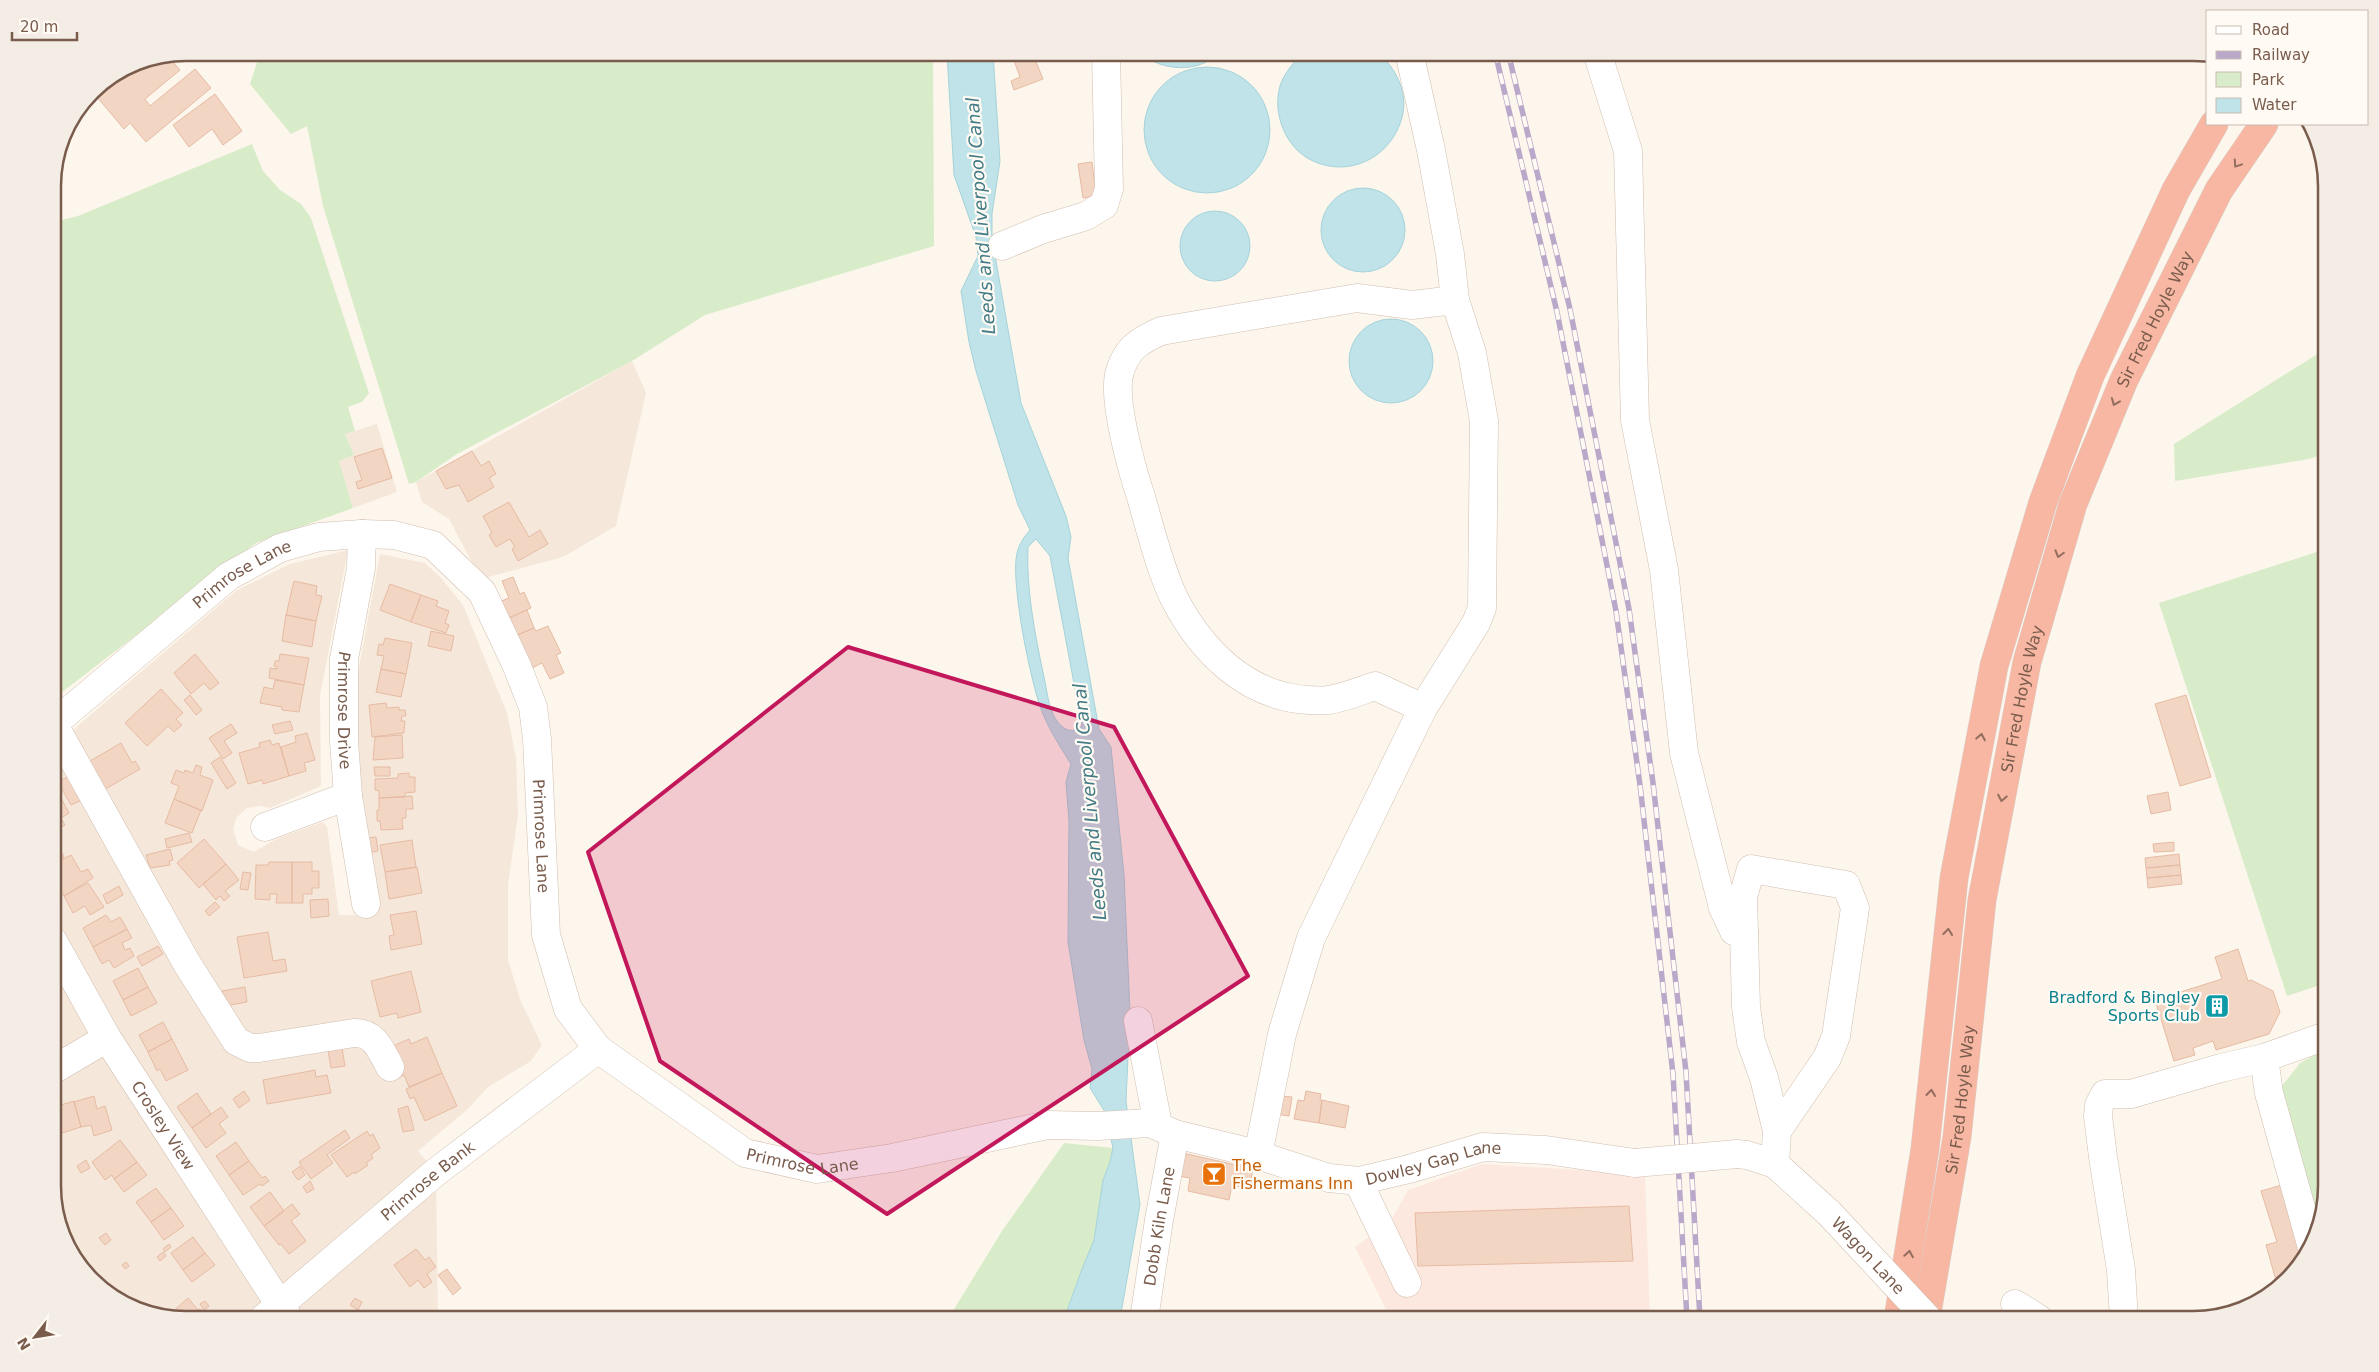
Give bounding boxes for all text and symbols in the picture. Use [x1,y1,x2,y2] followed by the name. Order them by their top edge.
[12,10,78,42] scale bar
[2206,10,2369,125] legend
[20,18,58,36] text: 20 m
[2252,21,2290,39] text: Road
[2252,46,2310,64] text: Railway
[2252,71,2285,89] text: Park
[2252,96,2297,114] text: Water
[962,97,999,335] water label: Leeds and Liverpool Canal
[2234,159,2243,168] one-way arrow
[2113,248,2197,390] street label: Sir Fred Hoyle Way
[2111,397,2121,406] one-way arrow
[189,536,293,613] street label: Primrose Lane
[2054,550,2064,558] one-way arrow
[1997,623,2047,774] street label: Sir Fred Hoyle Way
[334,650,355,770] street label: Primrose Drive
[1069,683,1110,921] water label: Leeds and Liverpool Canal
[1975,732,1985,741] one-way arrow
[529,779,553,893] street label: Primrose Lane
[1997,793,2008,802] one-way arrow
[1942,927,1953,935] one-way arrow
[2048,988,2200,1025] place label: Bradford & Bingley Sports Club
[2204,993,2230,1019] building icon: Bradford & Bingley Sports Club
[1942,1024,1979,1176] street label: Sir Fred Hoyle Way
[127,1077,199,1174] street label: Crosley View
[1925,1089,1936,1097] one-way arrow
[377,1137,479,1225] street label: Primrose Bank
[1363,1138,1502,1189] street label: Dowley Gap Lane
[744,1145,860,1179] street label: Primrose Lane
[1231,1156,1353,1193] place label: The Fishermans Inn
[1201,1161,1227,1187] bar icon: The Fishermans Inn
[1140,1165,1179,1287] street label: Dobb Kiln Lane
[1828,1213,1909,1298] street label: Wagon Lane
[1903,1250,1913,1258] one-way arrow
[10,1312,60,1362] north arrow
[14,1335,34,1353] text: N

